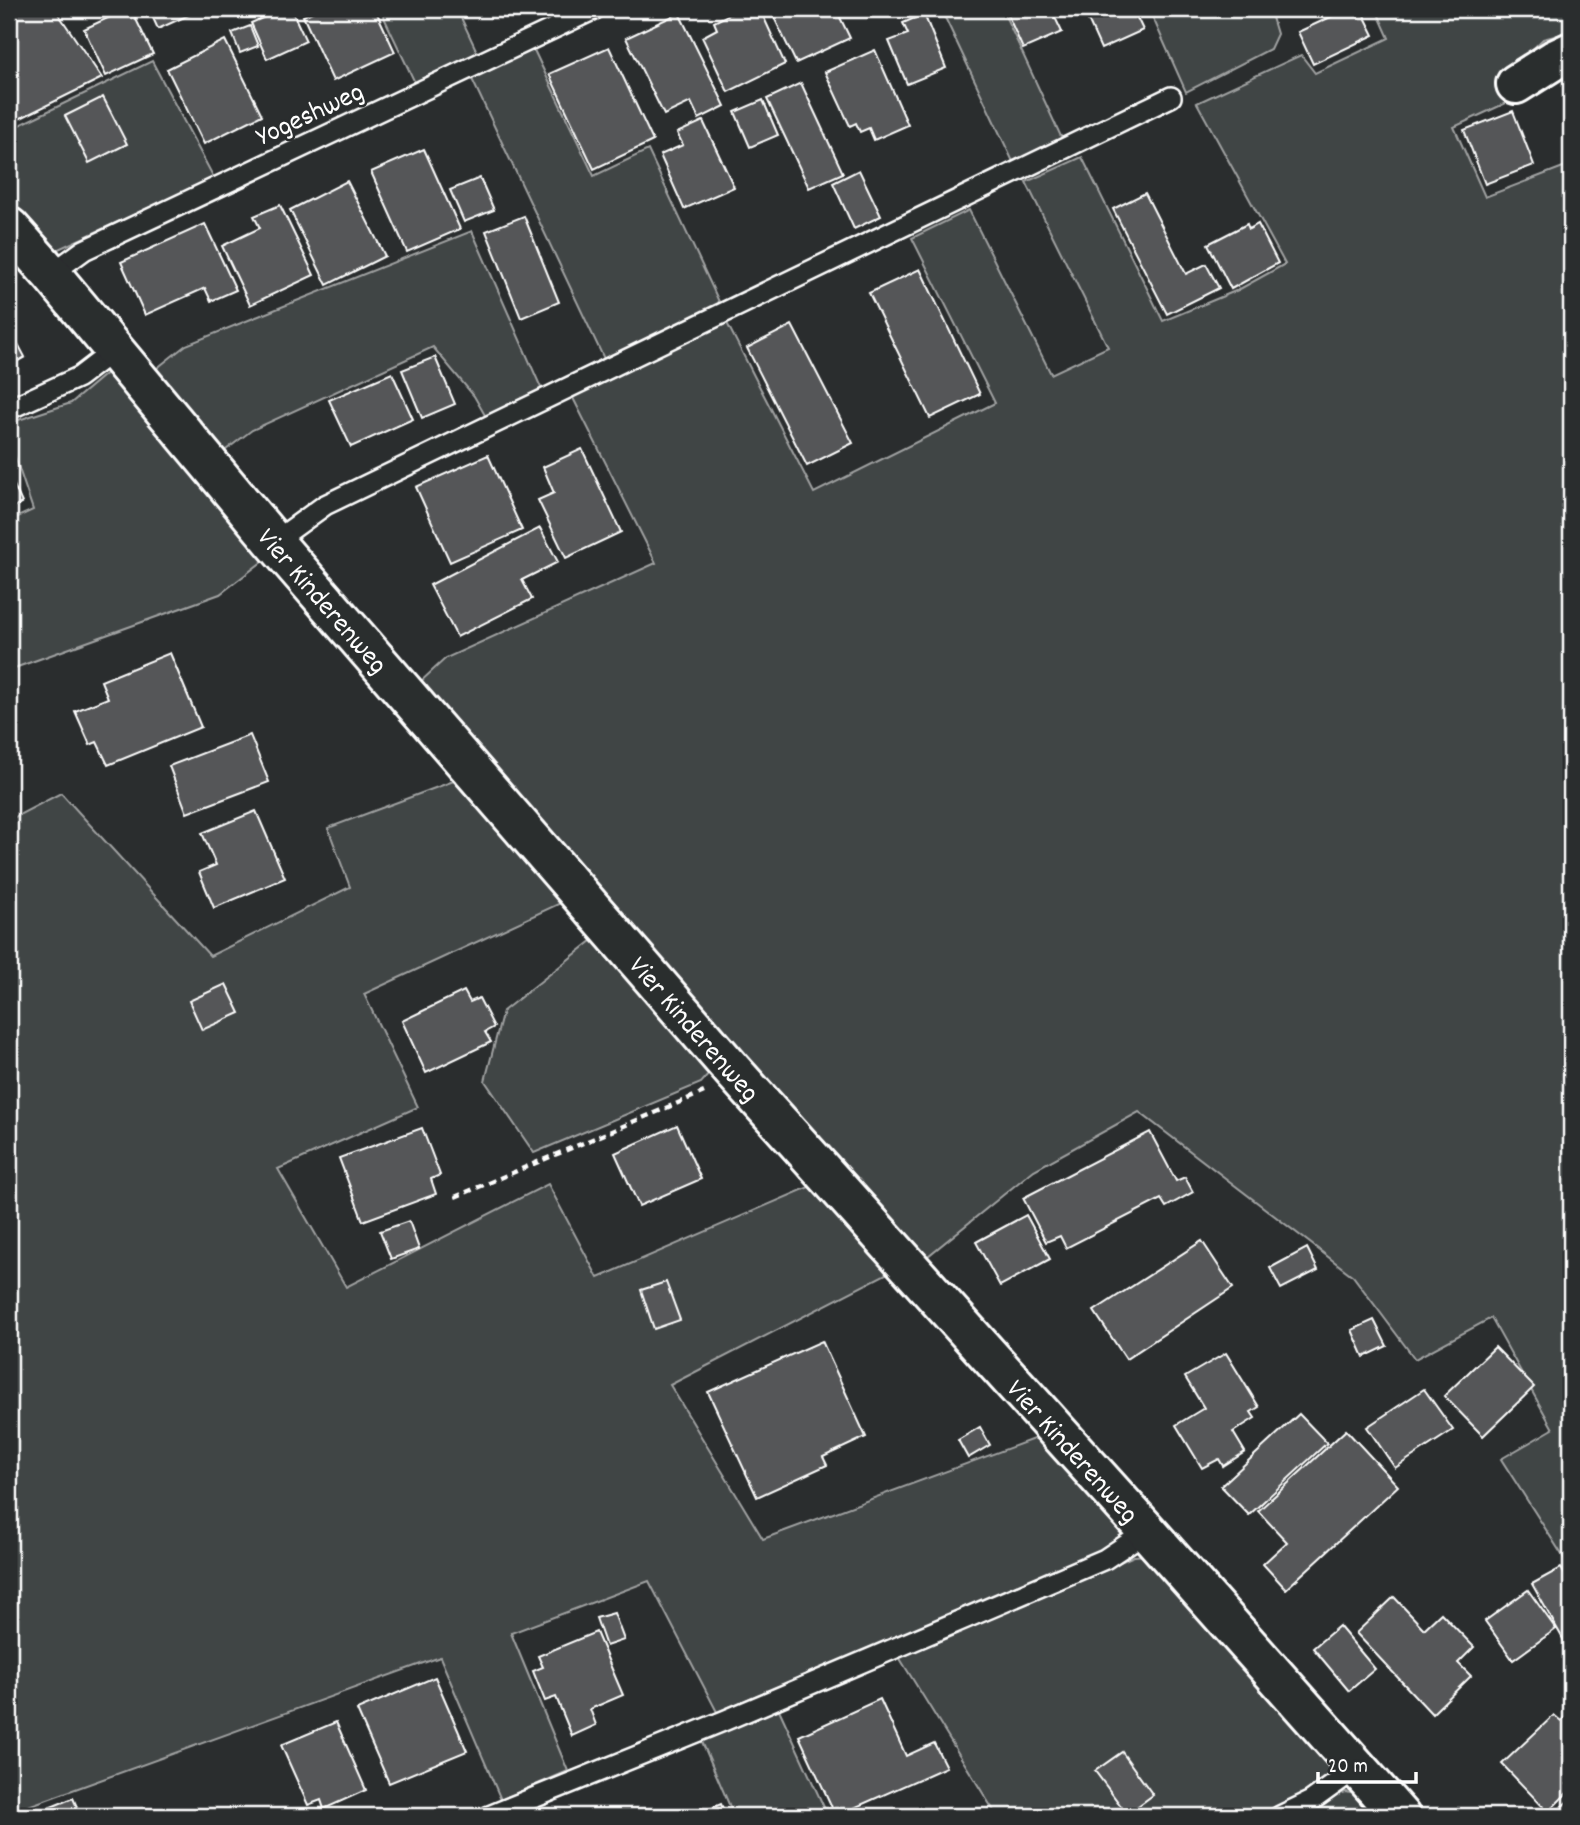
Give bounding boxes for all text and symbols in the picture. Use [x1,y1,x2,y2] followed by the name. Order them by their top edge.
[251,74,371,159] street label: Yogeshweg
[245,521,395,685] street label: Vier Kinderenweg
[617,949,767,1113] street label: Vier Kinderenweg
[995,1372,1146,1535] street label: Vier Kinderenweg
[1318,1741,1416,1785] scale bar
[1328,1753,1368,1783] text: 20 m

